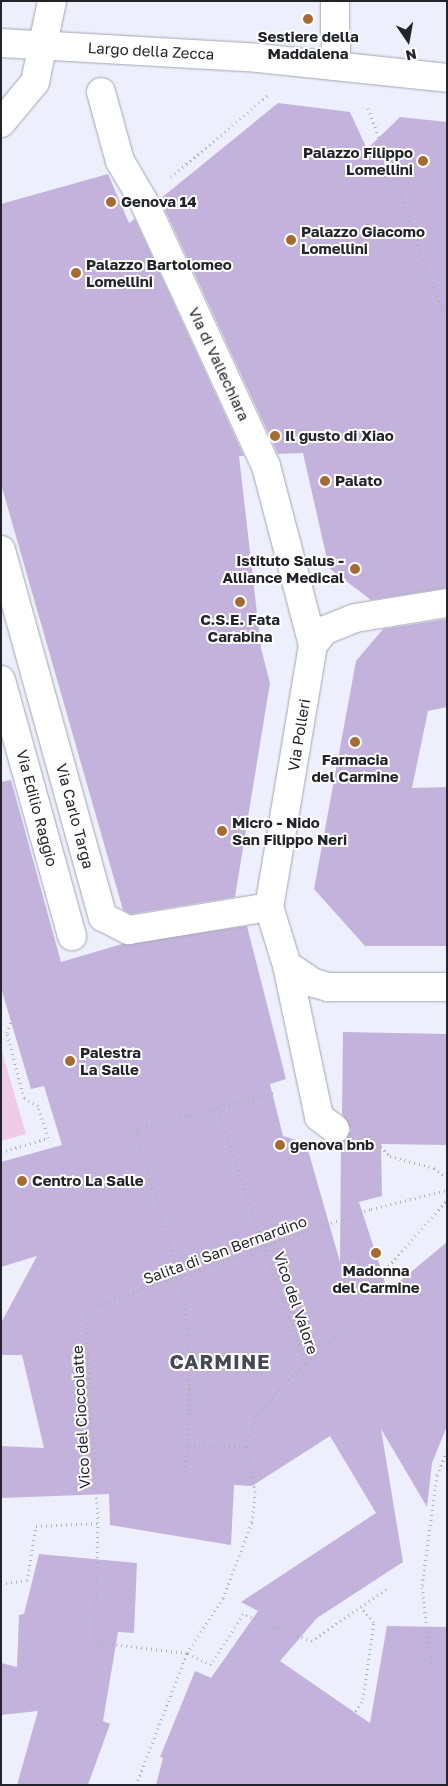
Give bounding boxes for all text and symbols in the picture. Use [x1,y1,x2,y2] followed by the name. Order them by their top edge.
[302,13,314,25] marker: Sestiere della Maddalena
[383,15,433,65] north arrow
[257,27,359,62] place label: Sestiere della Maddalena
[87,39,215,63] street label: Largo della Zecca
[404,46,418,65] text: N
[303,143,413,178] place label: Palazzo Filippo Lomellini
[417,155,429,167] marker: Palazzo Filippo Lomellini
[121,193,197,211] place label: Genova 14
[105,196,117,208] marker: Genova 14
[301,222,425,257] place label: Palazzo Giacomo Lomellini
[285,234,297,246] marker: Palazzo Giacomo Lomellini
[86,255,232,290] place label: Palazzo Bartolomeo Lomellini
[70,267,82,279] marker: Palazzo Bartolomeo Lomellini
[185,304,253,424] street label: Via di Vallechiara
[285,427,394,445] place label: Il gusto di Xiao
[269,430,281,442] marker: Il gusto di Xiao
[335,472,382,490] place label: Palato
[319,475,331,487] marker: Palato
[222,551,344,586] place label: Istituto Salus - Alliance Medical
[348,562,362,576] marker: Istituto Salus - Alliance Medical
[234,596,246,608] marker: C.S.E. Fata Carabina
[200,610,280,645] place label: C.S.E. Fata Carabina
[284,698,314,772] street label: Via Polleri
[349,736,361,748] marker: Farmacia del Carmine
[13,748,61,868] street label: Via Edilio Raggio
[311,750,399,785] place label: Farmacia del Carmine
[52,761,98,871] street label: Via Carlo Targa
[232,813,347,848] place label: Micro - Nido San Filippo Neri
[216,825,228,837] marker: Micro - Nido San Filippo Neri
[80,1043,141,1078] place label: Palestra La Salle
[64,1055,76,1067] marker: Palestra La Salle
[290,1136,374,1154] place label: genova bnb
[274,1139,286,1151] marker: genova bnb
[32,1172,144,1190] place label: Centro La Salle
[16,1175,28,1187] marker: Centro La Salle
[141,1212,309,1288] street label: Salita di San Bernardino
[370,1247,382,1259] marker: Madonna del Carmine
[270,1249,322,1357] street label: Vico del Valore
[332,1261,420,1296] place label: Madonna del Carmine
[68,1345,94,1489] street label: Vico del Cioccolatte
[169,1349,271,1373] district label: CARMINE

